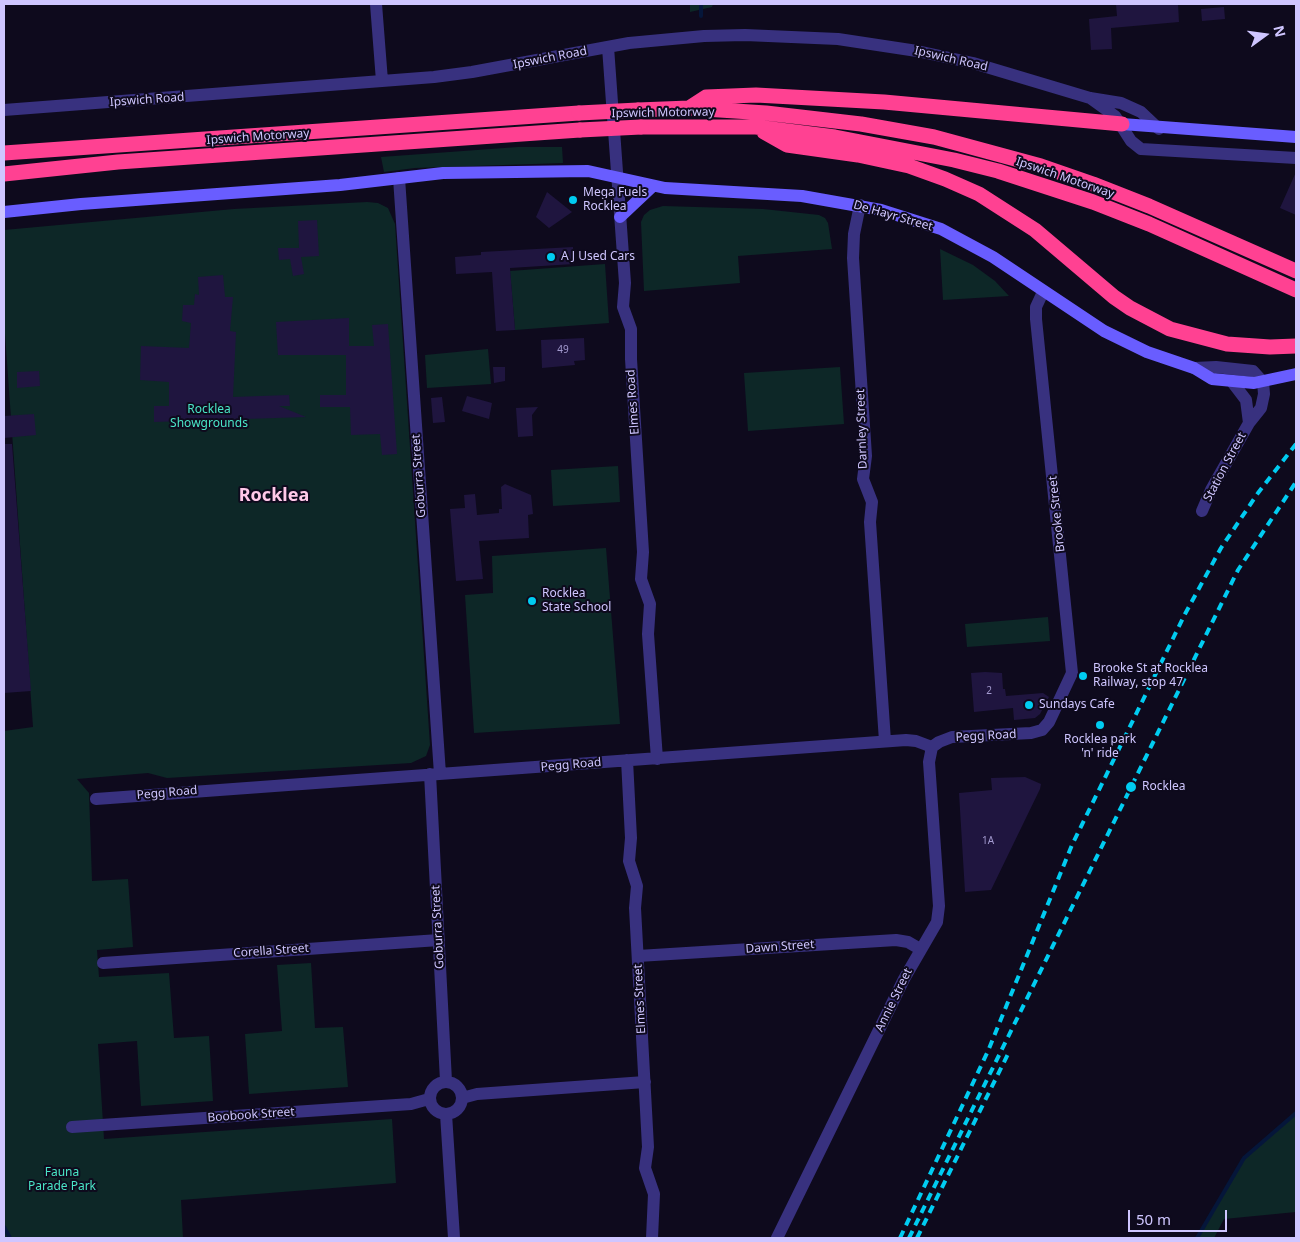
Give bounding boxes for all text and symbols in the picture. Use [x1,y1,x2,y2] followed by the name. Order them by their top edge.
[1240,10,1290,60] north arrow
[1269,23,1291,39] text: N
[512,44,588,72] street label: Ipswich Road
[913,44,989,74] street label: Ipswich Road
[109,90,185,110] street label: Ipswich Road
[611,105,715,121] street label: Ipswich Motorway
[206,126,310,148] street label: Ipswich Motorway
[1014,154,1116,202] street label: Ipswich Motorway
[583,186,647,214] place label: Mega Fuels Rocklea
[567,194,579,206] marker: Mega Fuels Rocklea
[852,198,934,234] street label: De Hayr Street
[561,250,635,264] place label: A J Used Cars
[545,251,557,263] marker: A J Used Cars
[557,344,569,356] house number: 49
[624,369,642,435] street label: Elmes Road
[853,389,871,469] street label: Darnley Street
[170,403,248,431] park label: Rocklea Showgrounds
[1201,430,1249,504] street label: Station Street
[409,434,429,518] street label: Goburra Street
[1046,475,1068,553] street label: Brooke Street
[239,485,309,507] district label: Rocklea
[542,587,611,615] place label: Rocklea State School
[526,595,538,607] marker: Rocklea State School
[1093,662,1208,690] place label: Brooke St at Rocklea Railway, stop 47
[1077,670,1089,682] marker: Brooke St at Rocklea Railway, stop 47
[986,685,992,697] house number: 2
[1039,698,1115,712] place label: Sundays Cafe
[1023,699,1035,711] marker: Sundays Cafe
[1094,719,1106,731] marker: Rocklea park 'n' ride
[955,727,1017,745] street label: Pegg Road
[1064,733,1136,761] place label: Rocklea park 'n' ride
[540,755,602,775] street label: Pegg Road
[1124,780,1138,794] marker: Rocklea
[1142,780,1185,794] place label: Rocklea
[136,783,198,803] street label: Pegg Road
[982,835,994,847] house number: 1A
[429,885,447,969] street label: Goburra Street
[745,937,815,957] street label: Dawn Street
[233,941,309,961] street label: Corella Street
[631,964,649,1034] street label: Elmes Street
[872,966,916,1034] street label: Annie Street
[207,1105,295,1125] street label: Boobook Street
[28,1166,96,1194] park label: Fauna Parade Park
[1130,1200,1229,1232] scale bar
[1136,1209,1171,1229] text: 50 m

